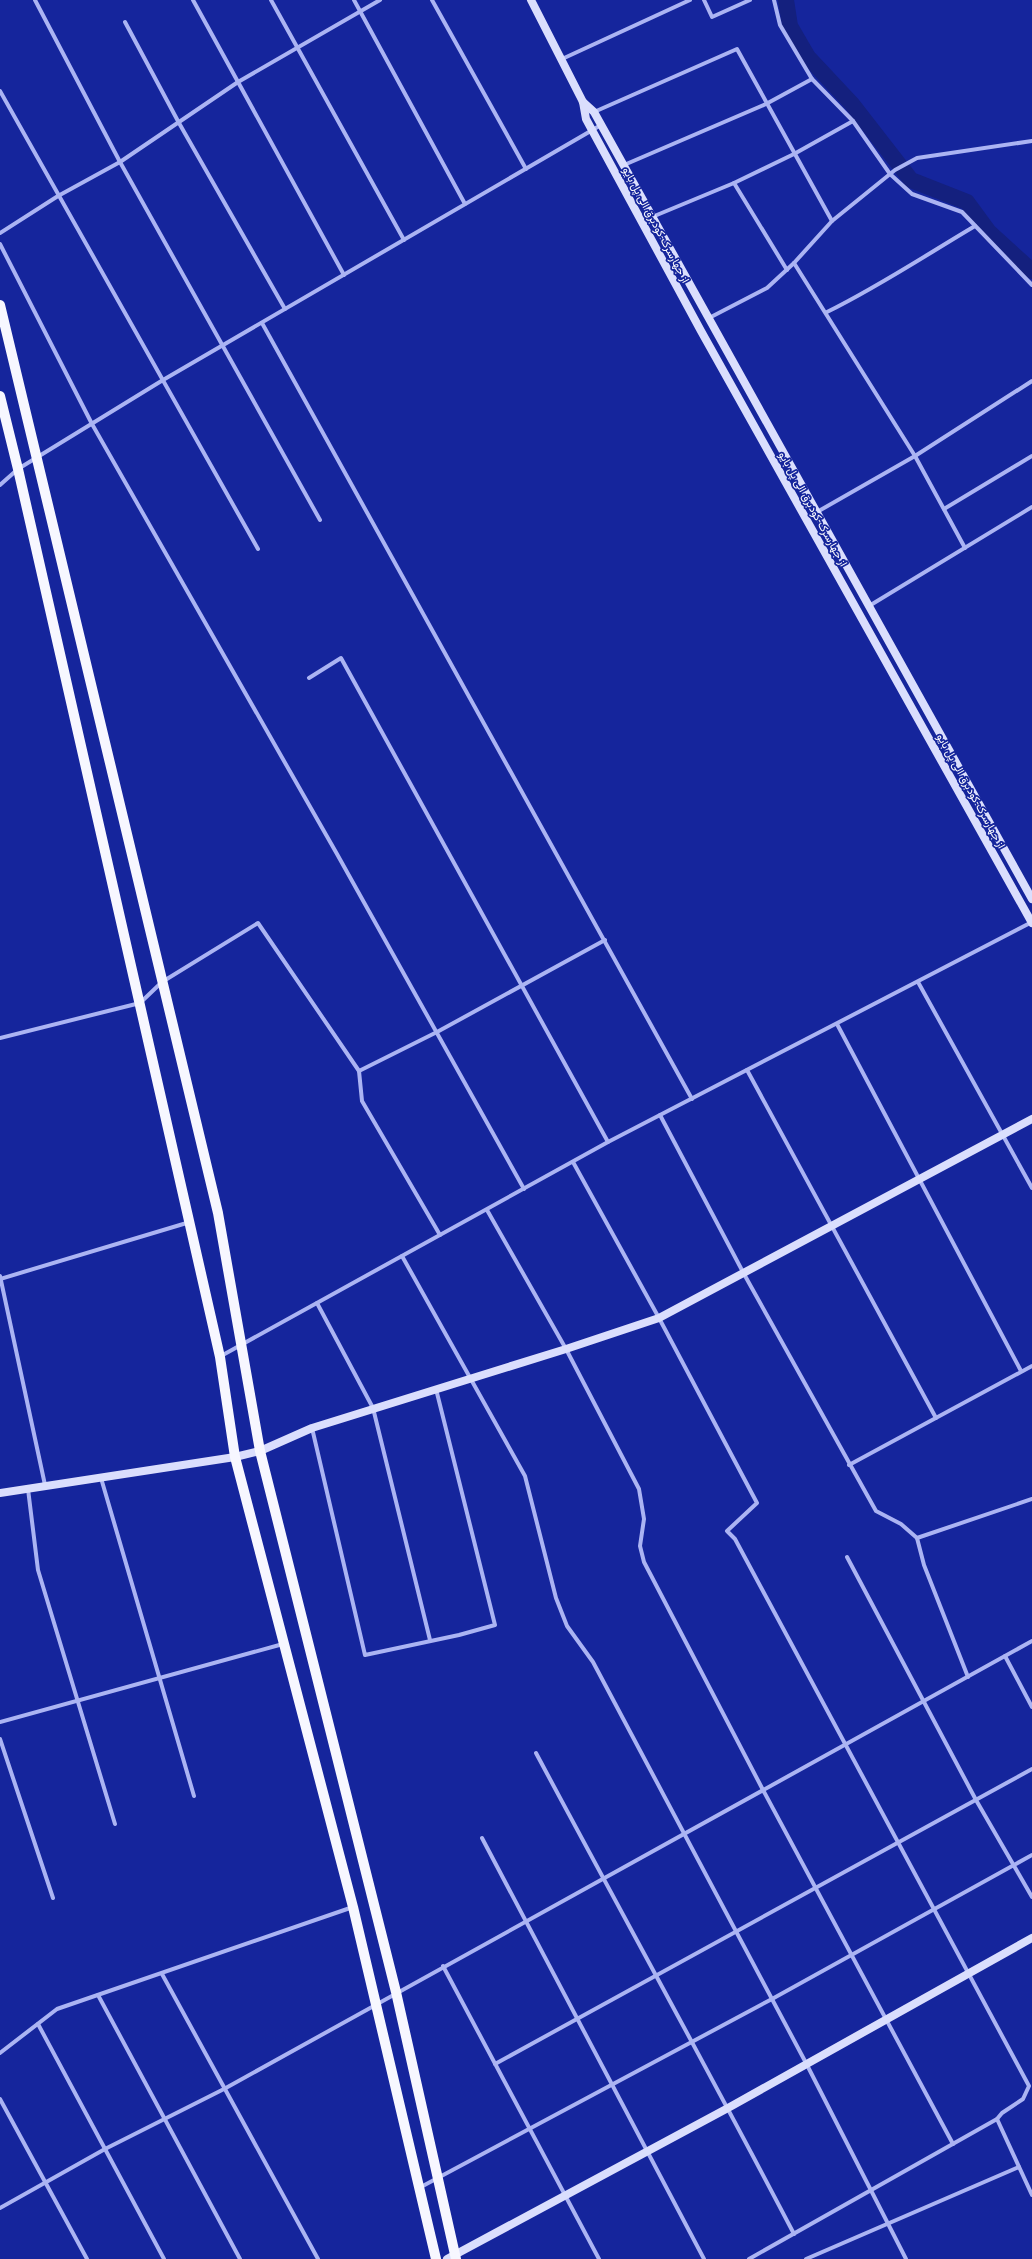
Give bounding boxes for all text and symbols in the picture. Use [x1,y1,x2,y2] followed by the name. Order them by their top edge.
[619,165,692,286] street label: از جهارسرک-کودبرق الی پل بایو
[775,449,850,569] street label: از جهارسرک-کودبرق الی پل بایو
[933,731,1008,851] street label: از جهارسرک-کودبرق الی پل بایو

